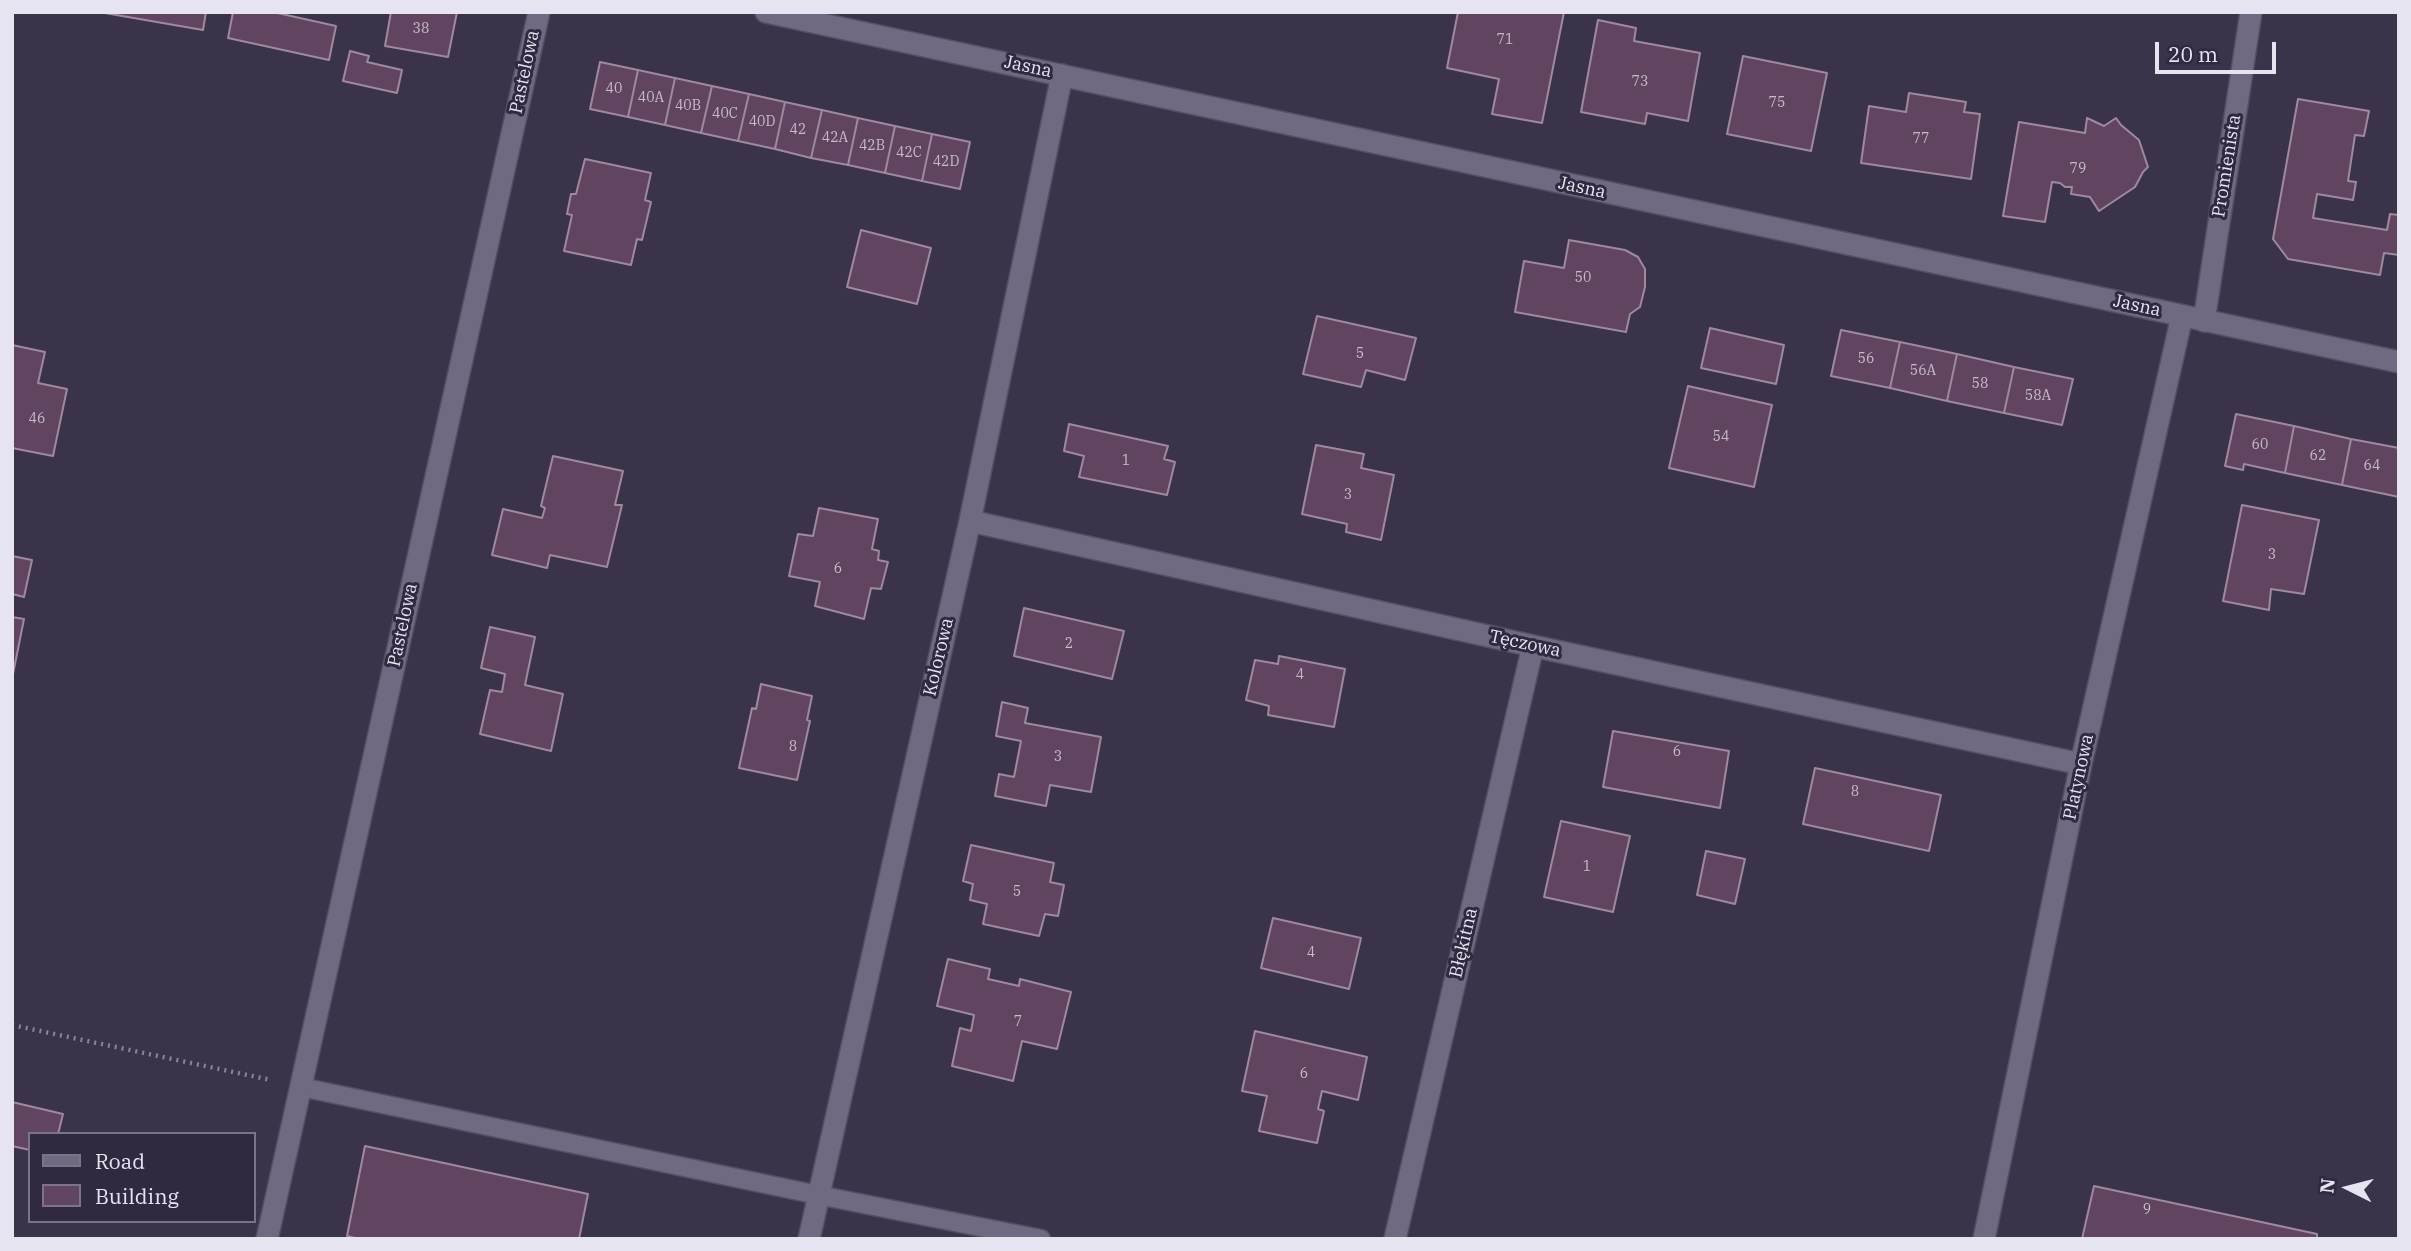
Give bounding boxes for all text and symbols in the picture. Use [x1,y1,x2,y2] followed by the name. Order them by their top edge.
[413,21,429,37] house number: 38
[506,28,544,116] street label: Pastelowa
[2159,28,2280,72] scale bar
[1497,32,1513,48] house number: 71
[2168,40,2218,68] text: 20 m
[1002,51,1054,83] street label: Jasna
[1632,74,1648,90] house number: 73
[606,81,622,97] house number: 40
[638,90,664,106] house number: 40A
[1769,95,1785,111] house number: 75
[675,98,701,114] house number: 40B
[712,106,738,122] house number: 40C
[2208,113,2246,219] street label: Promienista
[749,114,775,130] house number: 40D
[790,122,806,138] house number: 42
[822,130,848,146] house number: 42A
[1913,131,1929,147] house number: 77
[859,138,885,154] house number: 42B
[896,145,922,161] house number: 42C
[933,154,959,170] house number: 42D
[2070,161,2086,177] house number: 79
[1556,172,1608,204] street label: Jasna
[1575,270,1591,286] house number: 50
[2111,290,2163,322] street label: Jasna
[1356,346,1364,362] house number: 5
[1858,351,1874,367] house number: 56
[1910,363,1936,379] house number: 56A
[1972,376,1988,392] house number: 58
[2025,388,2051,404] house number: 58A
[29,411,45,427] house number: 46
[1713,429,1729,445] house number: 54
[2252,437,2268,453] house number: 60
[2310,448,2326,464] house number: 62
[1122,453,1130,469] house number: 1
[2364,458,2380,474] house number: 64
[1344,487,1352,503] house number: 3
[2268,547,2276,563] house number: 3
[834,561,842,577] house number: 6
[384,581,422,669] street label: Pastelowa
[920,616,958,698] street label: Kolorowa
[1487,626,1563,662] street label: Tęczowa
[1065,636,1073,652] house number: 2
[1296,667,1304,683] house number: 4
[2059,732,2099,822] street label: Platynowa
[789,739,797,755] house number: 8
[1673,744,1681,760] house number: 6
[1054,749,1062,765] house number: 3
[1851,784,1859,800] house number: 8
[1583,859,1591,875] house number: 1
[1013,884,1021,900] house number: 5
[1445,906,1483,980] street label: Błękitna
[1307,945,1315,961] house number: 4
[1014,1014,1022,1030] house number: 7
[1300,1066,1308,1082] house number: 6
[28,1132,256,1223] legend
[95,1147,145,1175] text: Road
[2313,1153,2383,1223] north arrow
[2314,1177,2340,1195] text: N
[95,1182,179,1210] text: Building
[2143,1202,2151,1218] house number: 9

